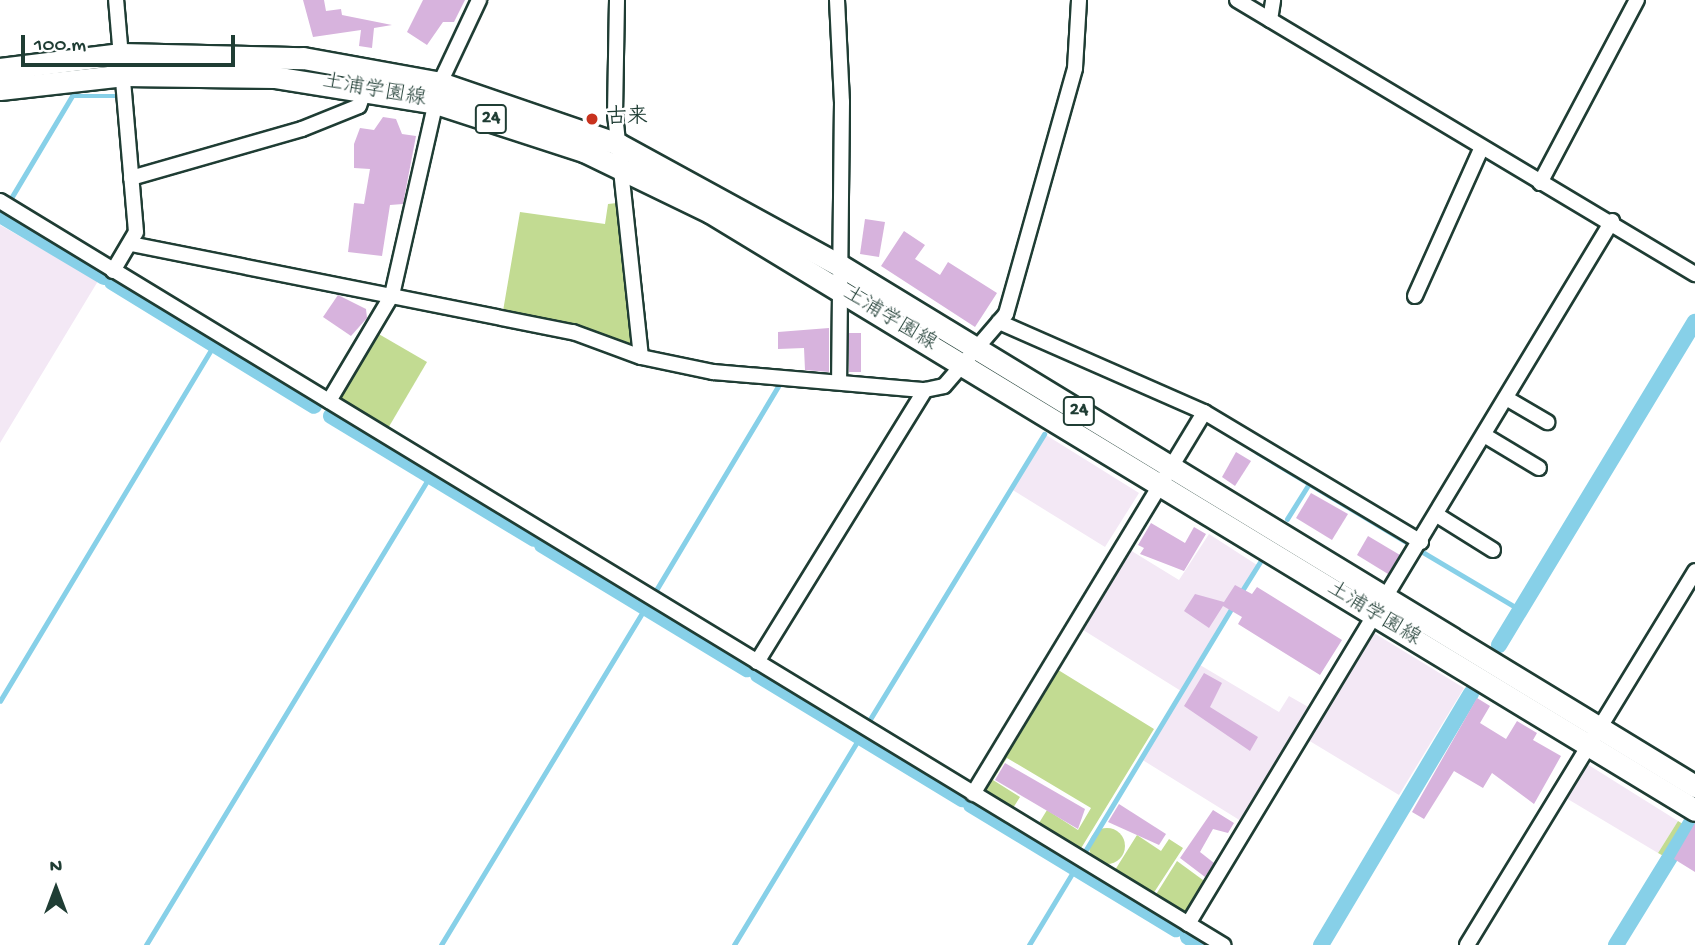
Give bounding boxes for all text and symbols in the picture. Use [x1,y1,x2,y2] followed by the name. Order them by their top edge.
[24,21,238,65] scale bar
[34,34,86,59] text: 100 m
[320,70,428,114] street label: 土浦学園線
[474,104,508,134] road number: 24
[606,106,648,132] place label: 古来
[584,111,600,127] marker: 古来
[838,282,940,358] street label: 土浦学園線
[1062,396,1096,426] road number: 24
[1322,577,1424,653] street label: 土浦学園線
[21,854,91,924] north arrow
[50,856,62,879] text: N

